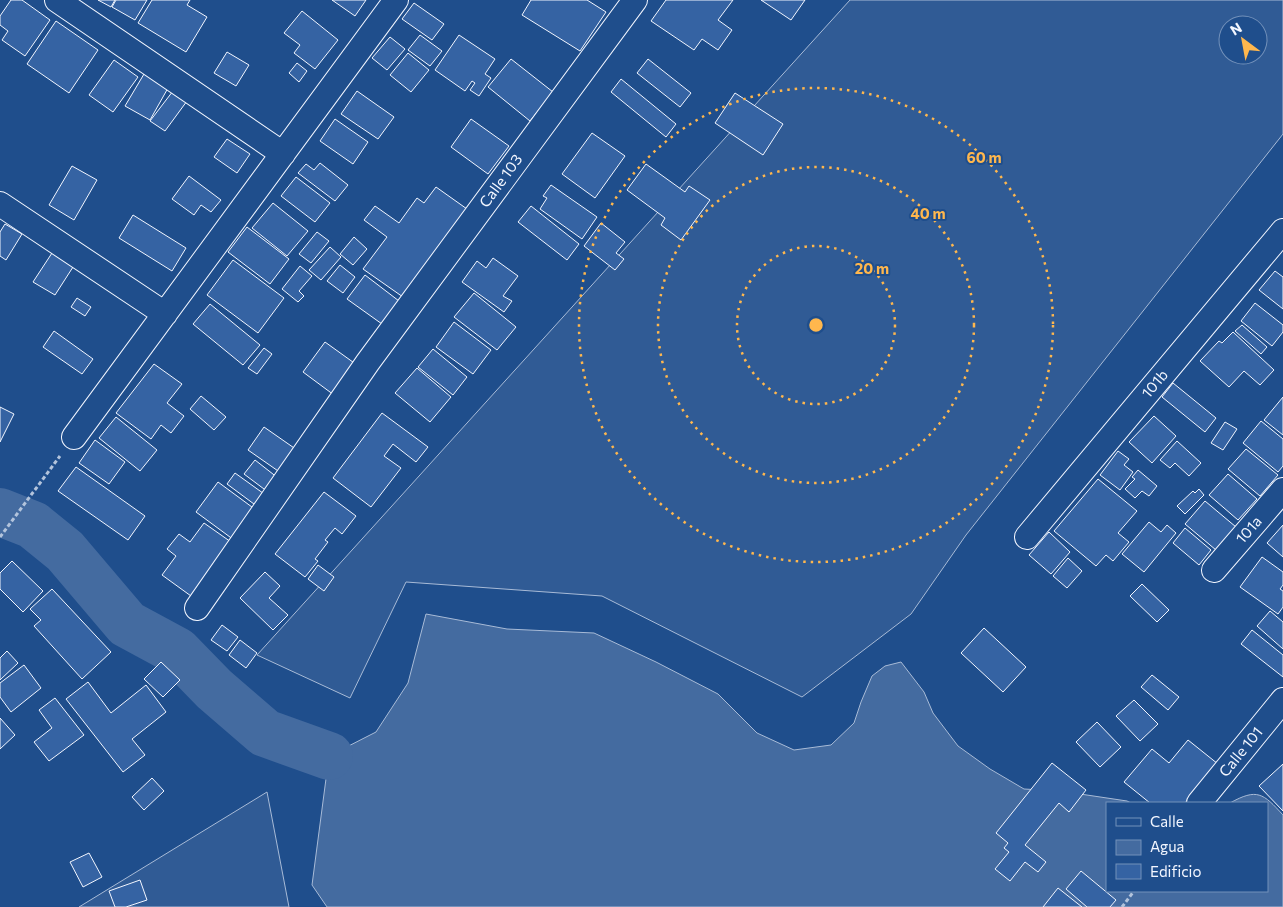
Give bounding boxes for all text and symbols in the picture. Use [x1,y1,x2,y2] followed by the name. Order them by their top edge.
[1218,15,1268,65] north arrow
[1227,19,1245,39] text: N
[966,148,1002,166] text: 60 m
[475,150,525,210] street label: Calle 103
[910,204,946,222] text: 40 m
[855,259,889,277] text: 20 m
[807,316,825,334] centre of rings
[1137,365,1171,401] street label: 101b
[1231,512,1265,547] street label: 101a
[1215,723,1266,780] street label: Calle 101
[1106,802,1268,892] legend
[1150,812,1184,830] text: Calle
[1150,837,1184,855] text: Agua
[1150,862,1201,880] text: Edificio

